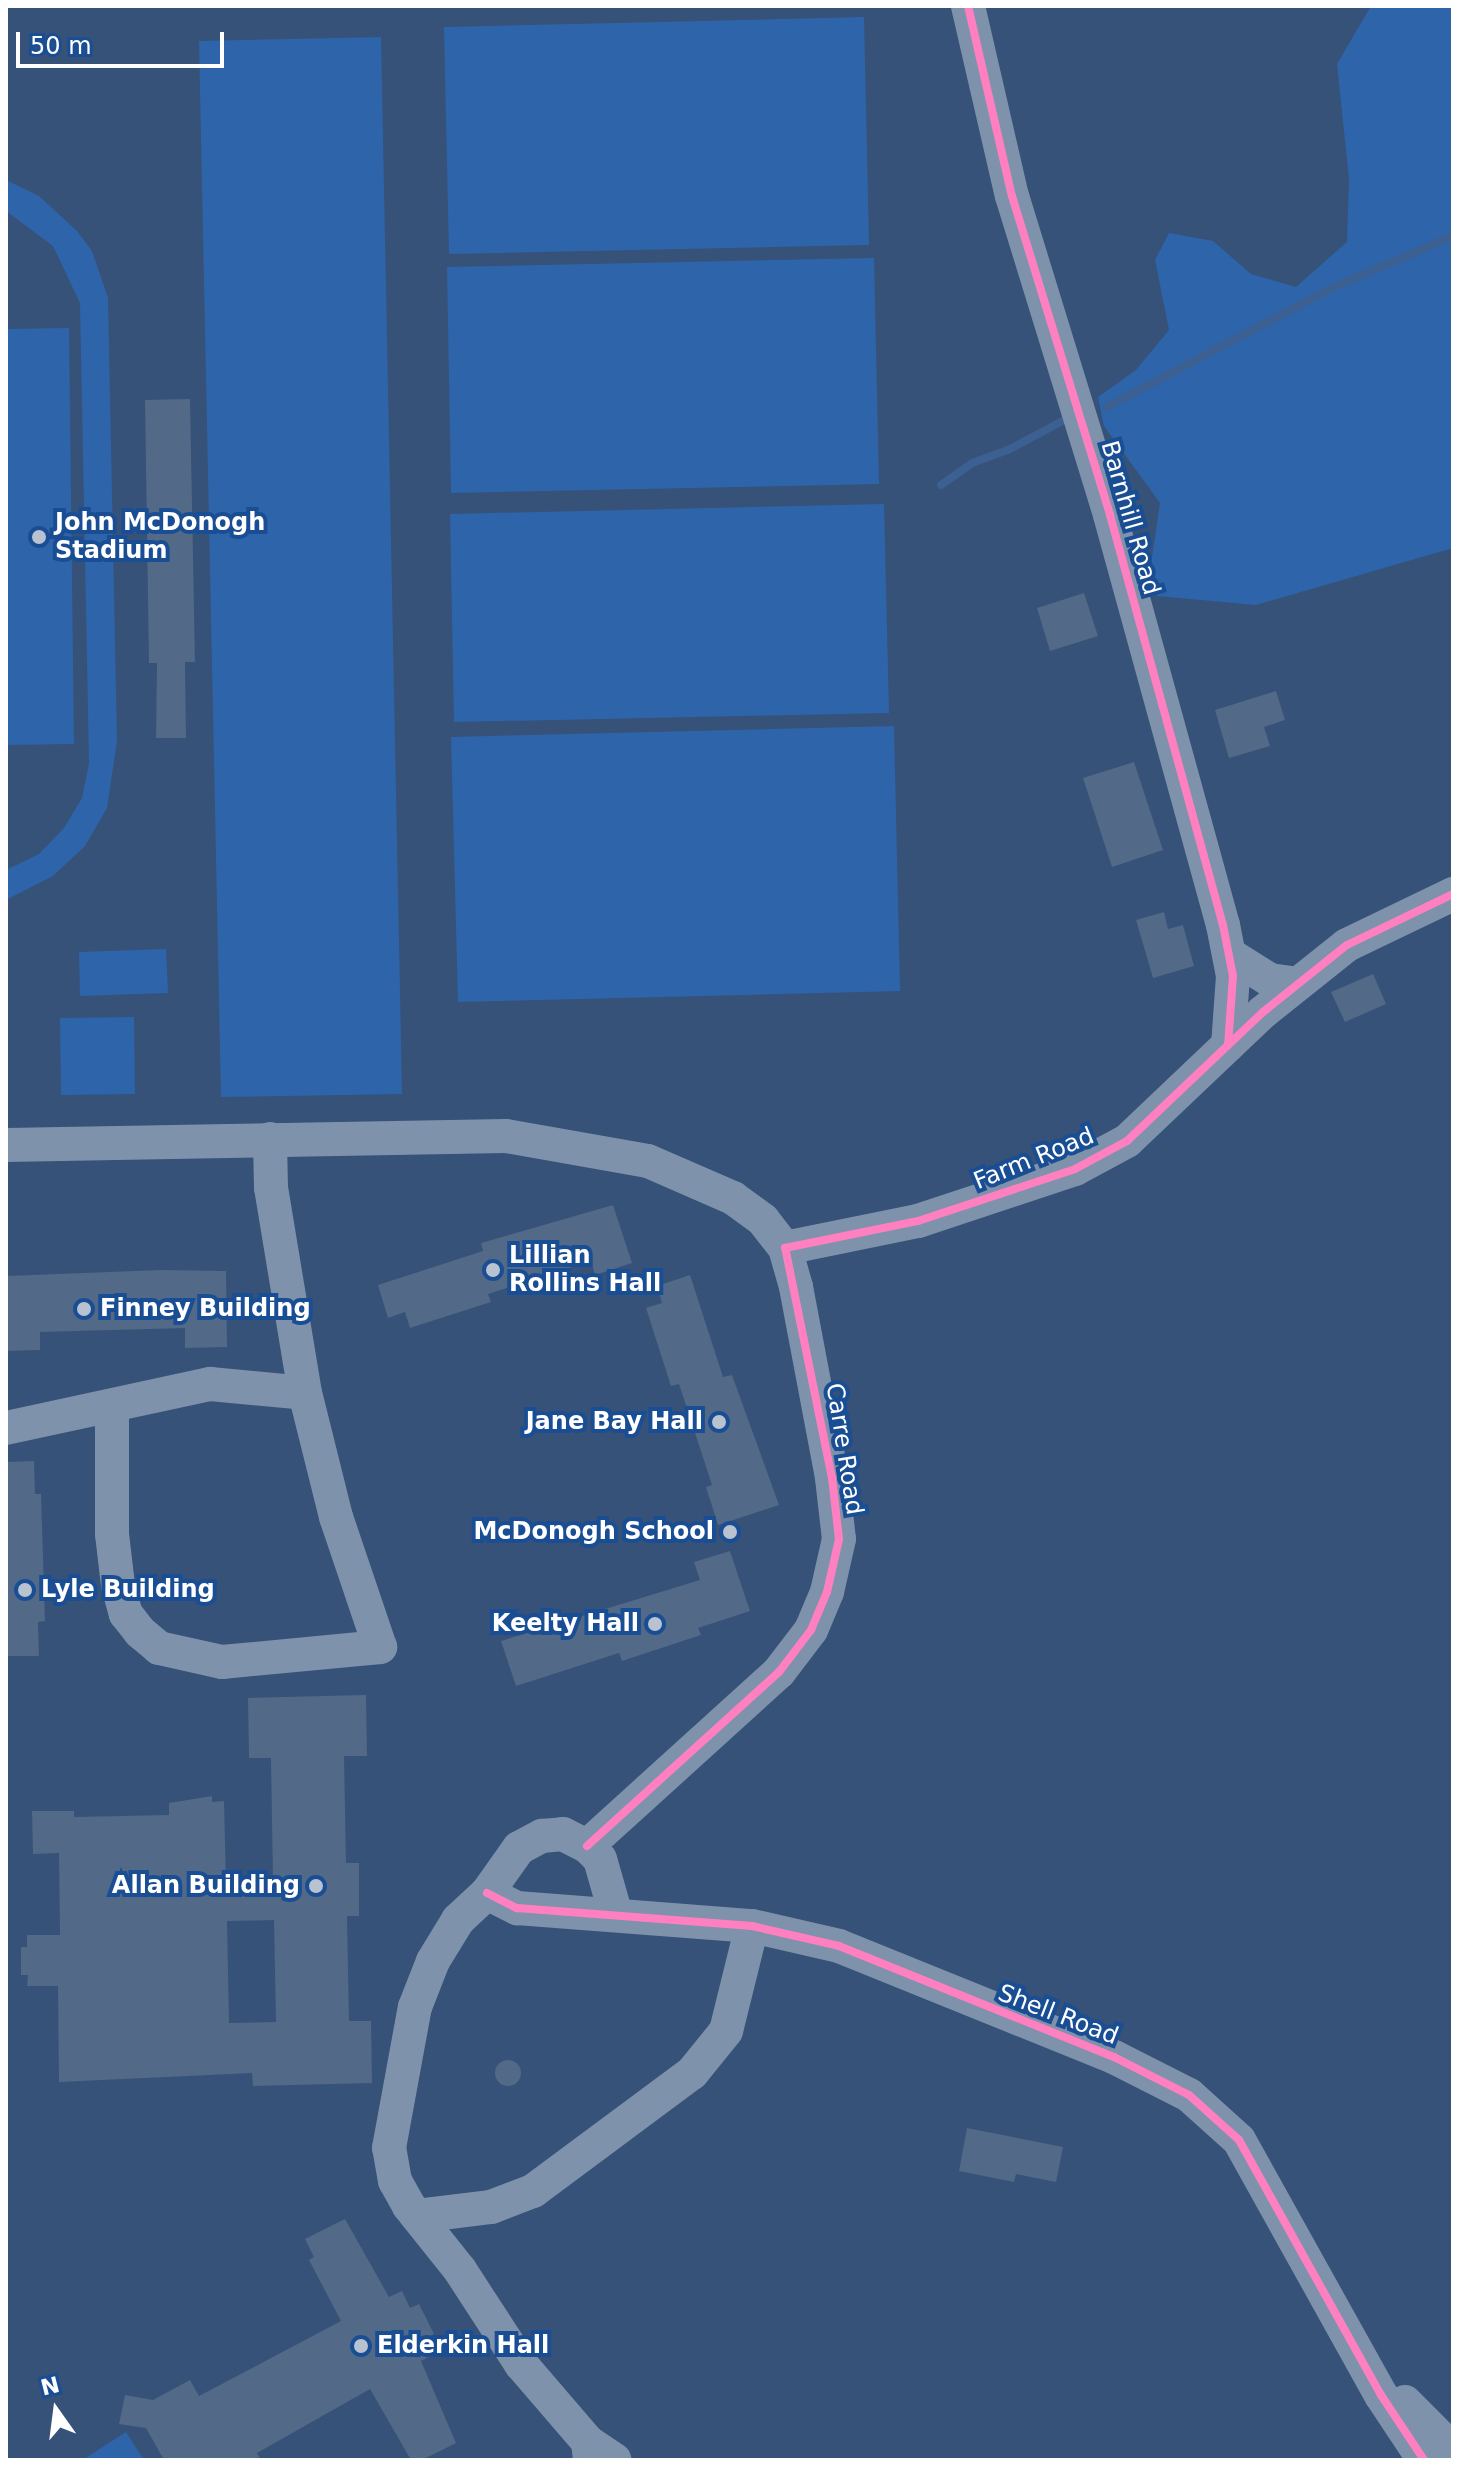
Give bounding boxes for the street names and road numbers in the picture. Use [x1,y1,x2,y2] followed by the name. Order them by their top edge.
[1094,438,1166,598] street label: Barnhill Road
[970,1122,1098,1196] street label: Farm Road
[819,1381,869,1517] street label: Carre Road
[994,1979,1122,2051] street label: Shell Road

